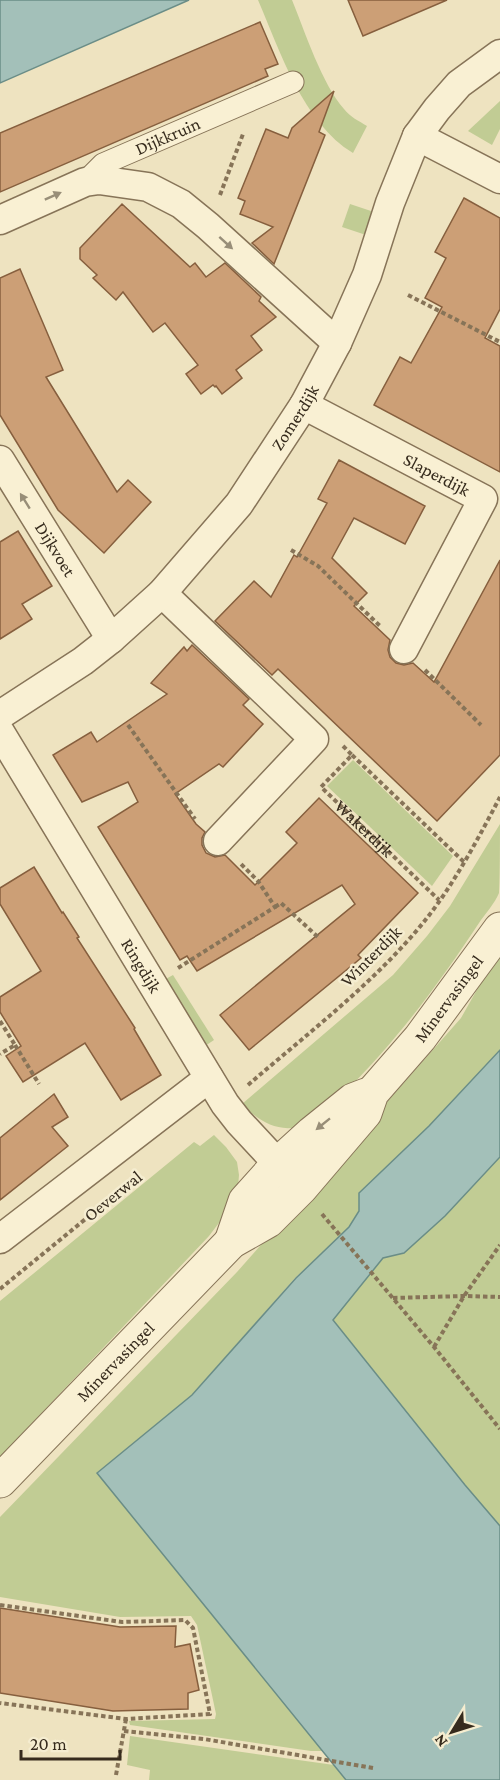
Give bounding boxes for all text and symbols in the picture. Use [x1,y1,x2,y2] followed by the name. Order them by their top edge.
[132,113,204,159] street label: Dijkkruin
[45,191,63,201] one-way arrow
[219,236,233,250] one-way arrow
[267,381,323,454] street label: Zomerdijk
[400,449,474,501] street label: Slaperdijk
[19,492,30,509] one-way arrow
[31,518,80,581] street label: Dijkvoet
[331,796,398,861] street label: Wakerdijk
[336,921,407,991] street label: Winterdijk
[117,935,166,997] street label: Ringdijk
[410,951,487,1046] street label: Minervasingel
[315,1117,331,1130] one-way arrow
[80,1166,146,1225] street label: Oeverwal
[72,1317,159,1406] street label: Minervasingel
[422,1702,482,1762] north arrow
[21,1723,120,1761] scale bar
[430,1731,451,1750] text: N
[30,1734,67,1754] text: 20 m

